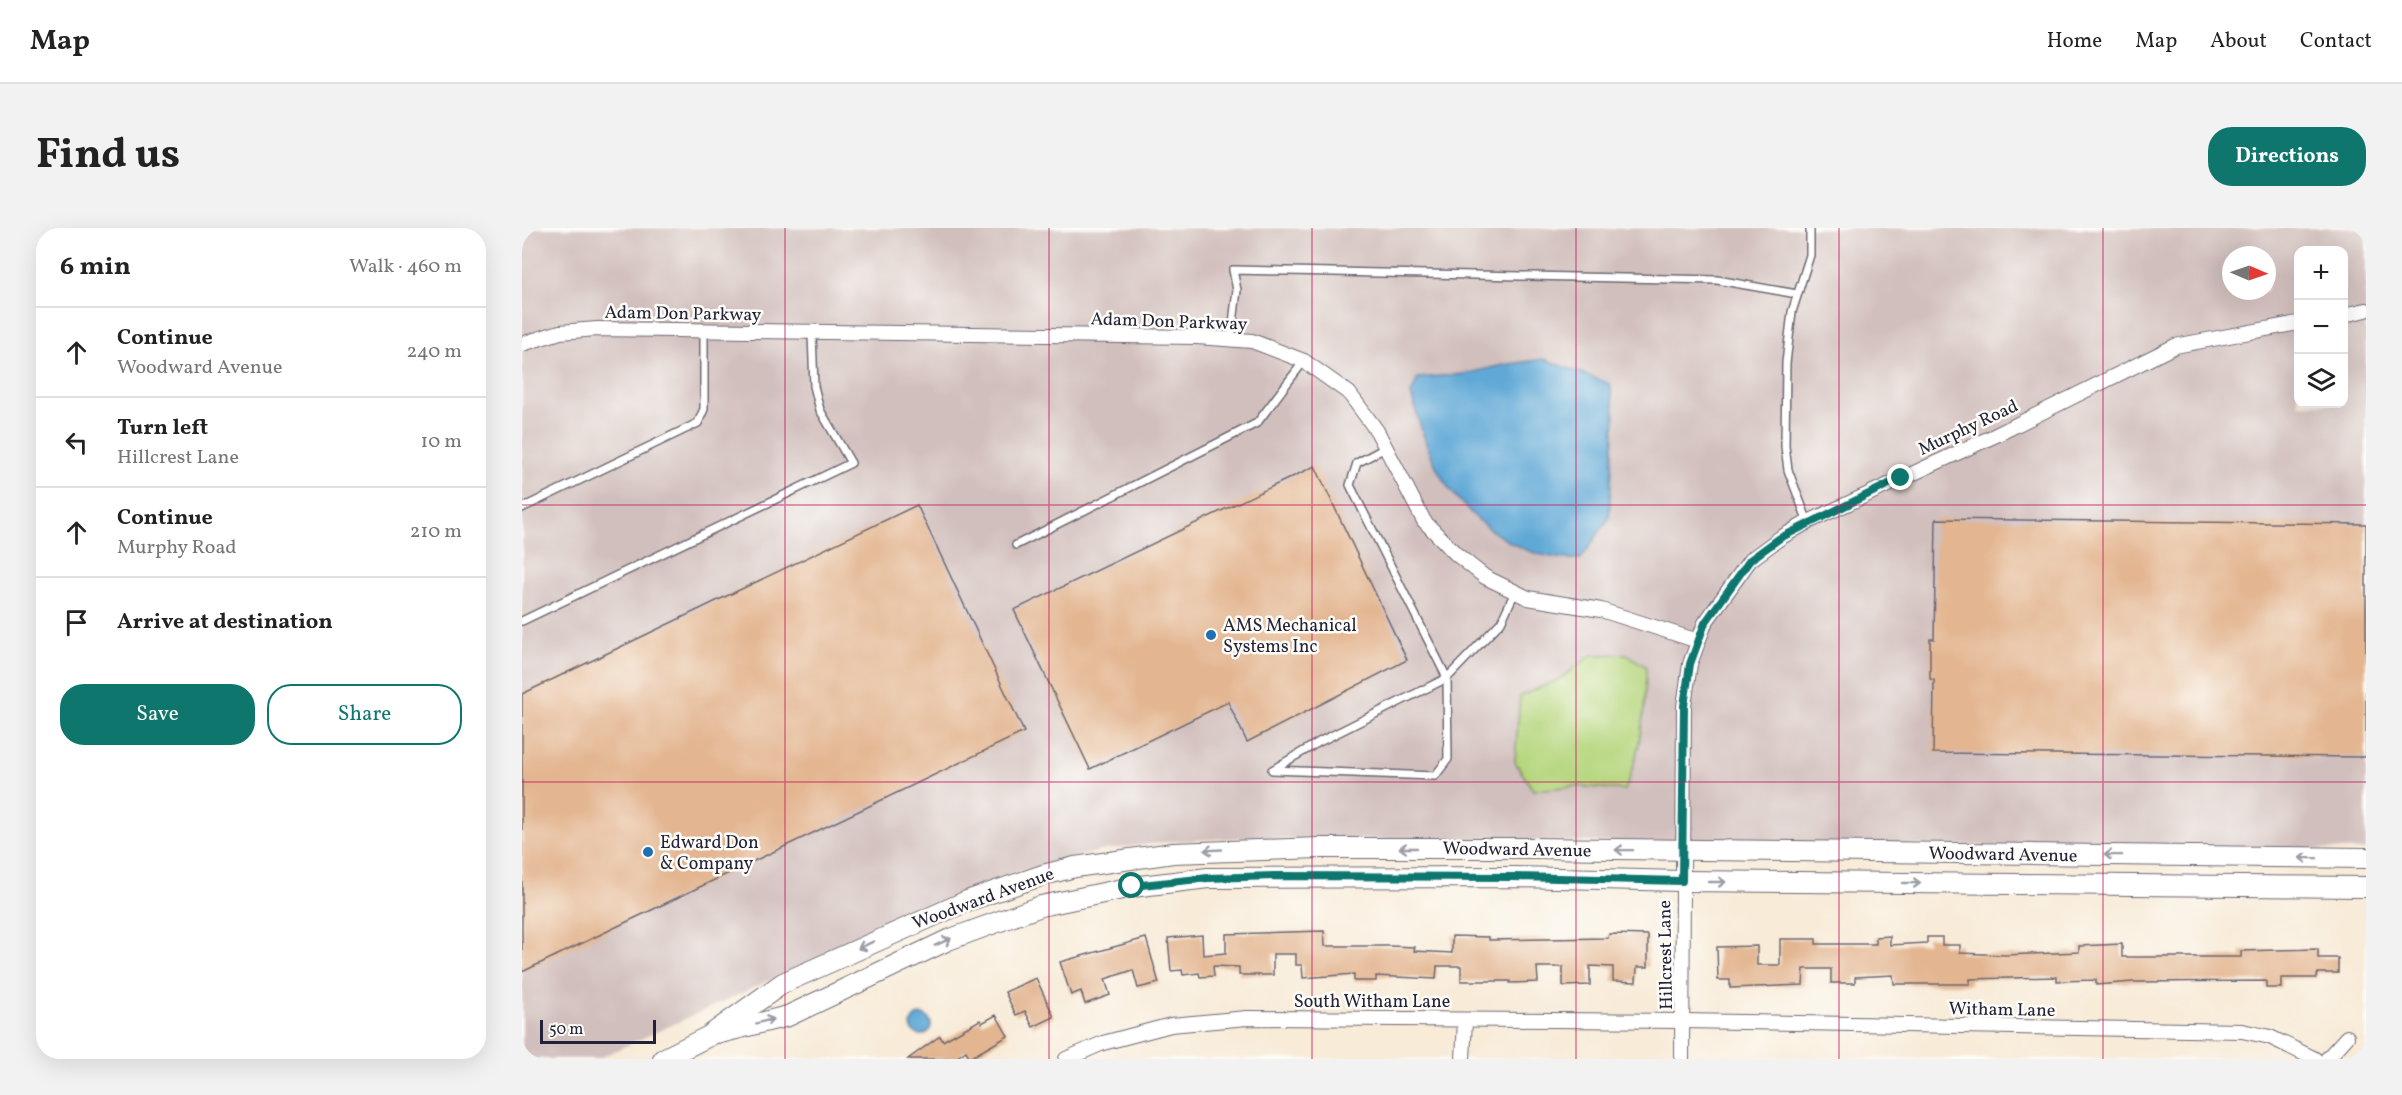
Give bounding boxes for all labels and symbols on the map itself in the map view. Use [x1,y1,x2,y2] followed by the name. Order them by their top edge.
[2222,246,2276,300] north arrow
[604,301,762,328] street label: Adam Don Parkway
[1090,307,1248,338] street label: Adam Don Parkway
[1915,394,2023,462] street label: Murphy Road
[1887,464,1913,490] route end
[1223,614,1357,660] place label: AMS Mechanical Systems Inc
[1204,628,1218,642] marker: AMS Mechanical Systems Inc
[660,831,759,877] place label: Edward Don & Company
[1442,837,1592,864] street label: Woodward Avenue
[1398,842,1418,854] one-way arrow
[1928,842,2078,869] street label: Woodward Avenue
[1614,844,1634,856] one-way arrow
[641,845,655,859] marker: Edward Don & Company
[1203,845,1223,856] one-way arrow
[2103,850,2123,861] one-way arrow
[2298,852,2318,864] one-way arrow
[909,862,1058,937] street label: Woodward Avenue
[1118,872,1144,898] route start
[1706,876,1726,888] one-way arrow
[1901,877,1921,889] one-way arrow
[1653,900,1680,1010] street label: Hillcrest Lane
[934,936,952,947] one-way arrow
[857,940,875,952] one-way arrow
[1294,990,1450,1015] street label: South Witham Lane
[1948,997,2056,1024] street label: Witham Lane
[755,1015,774,1027] one-way arrow
[540,1017,656,1044] scale bar

